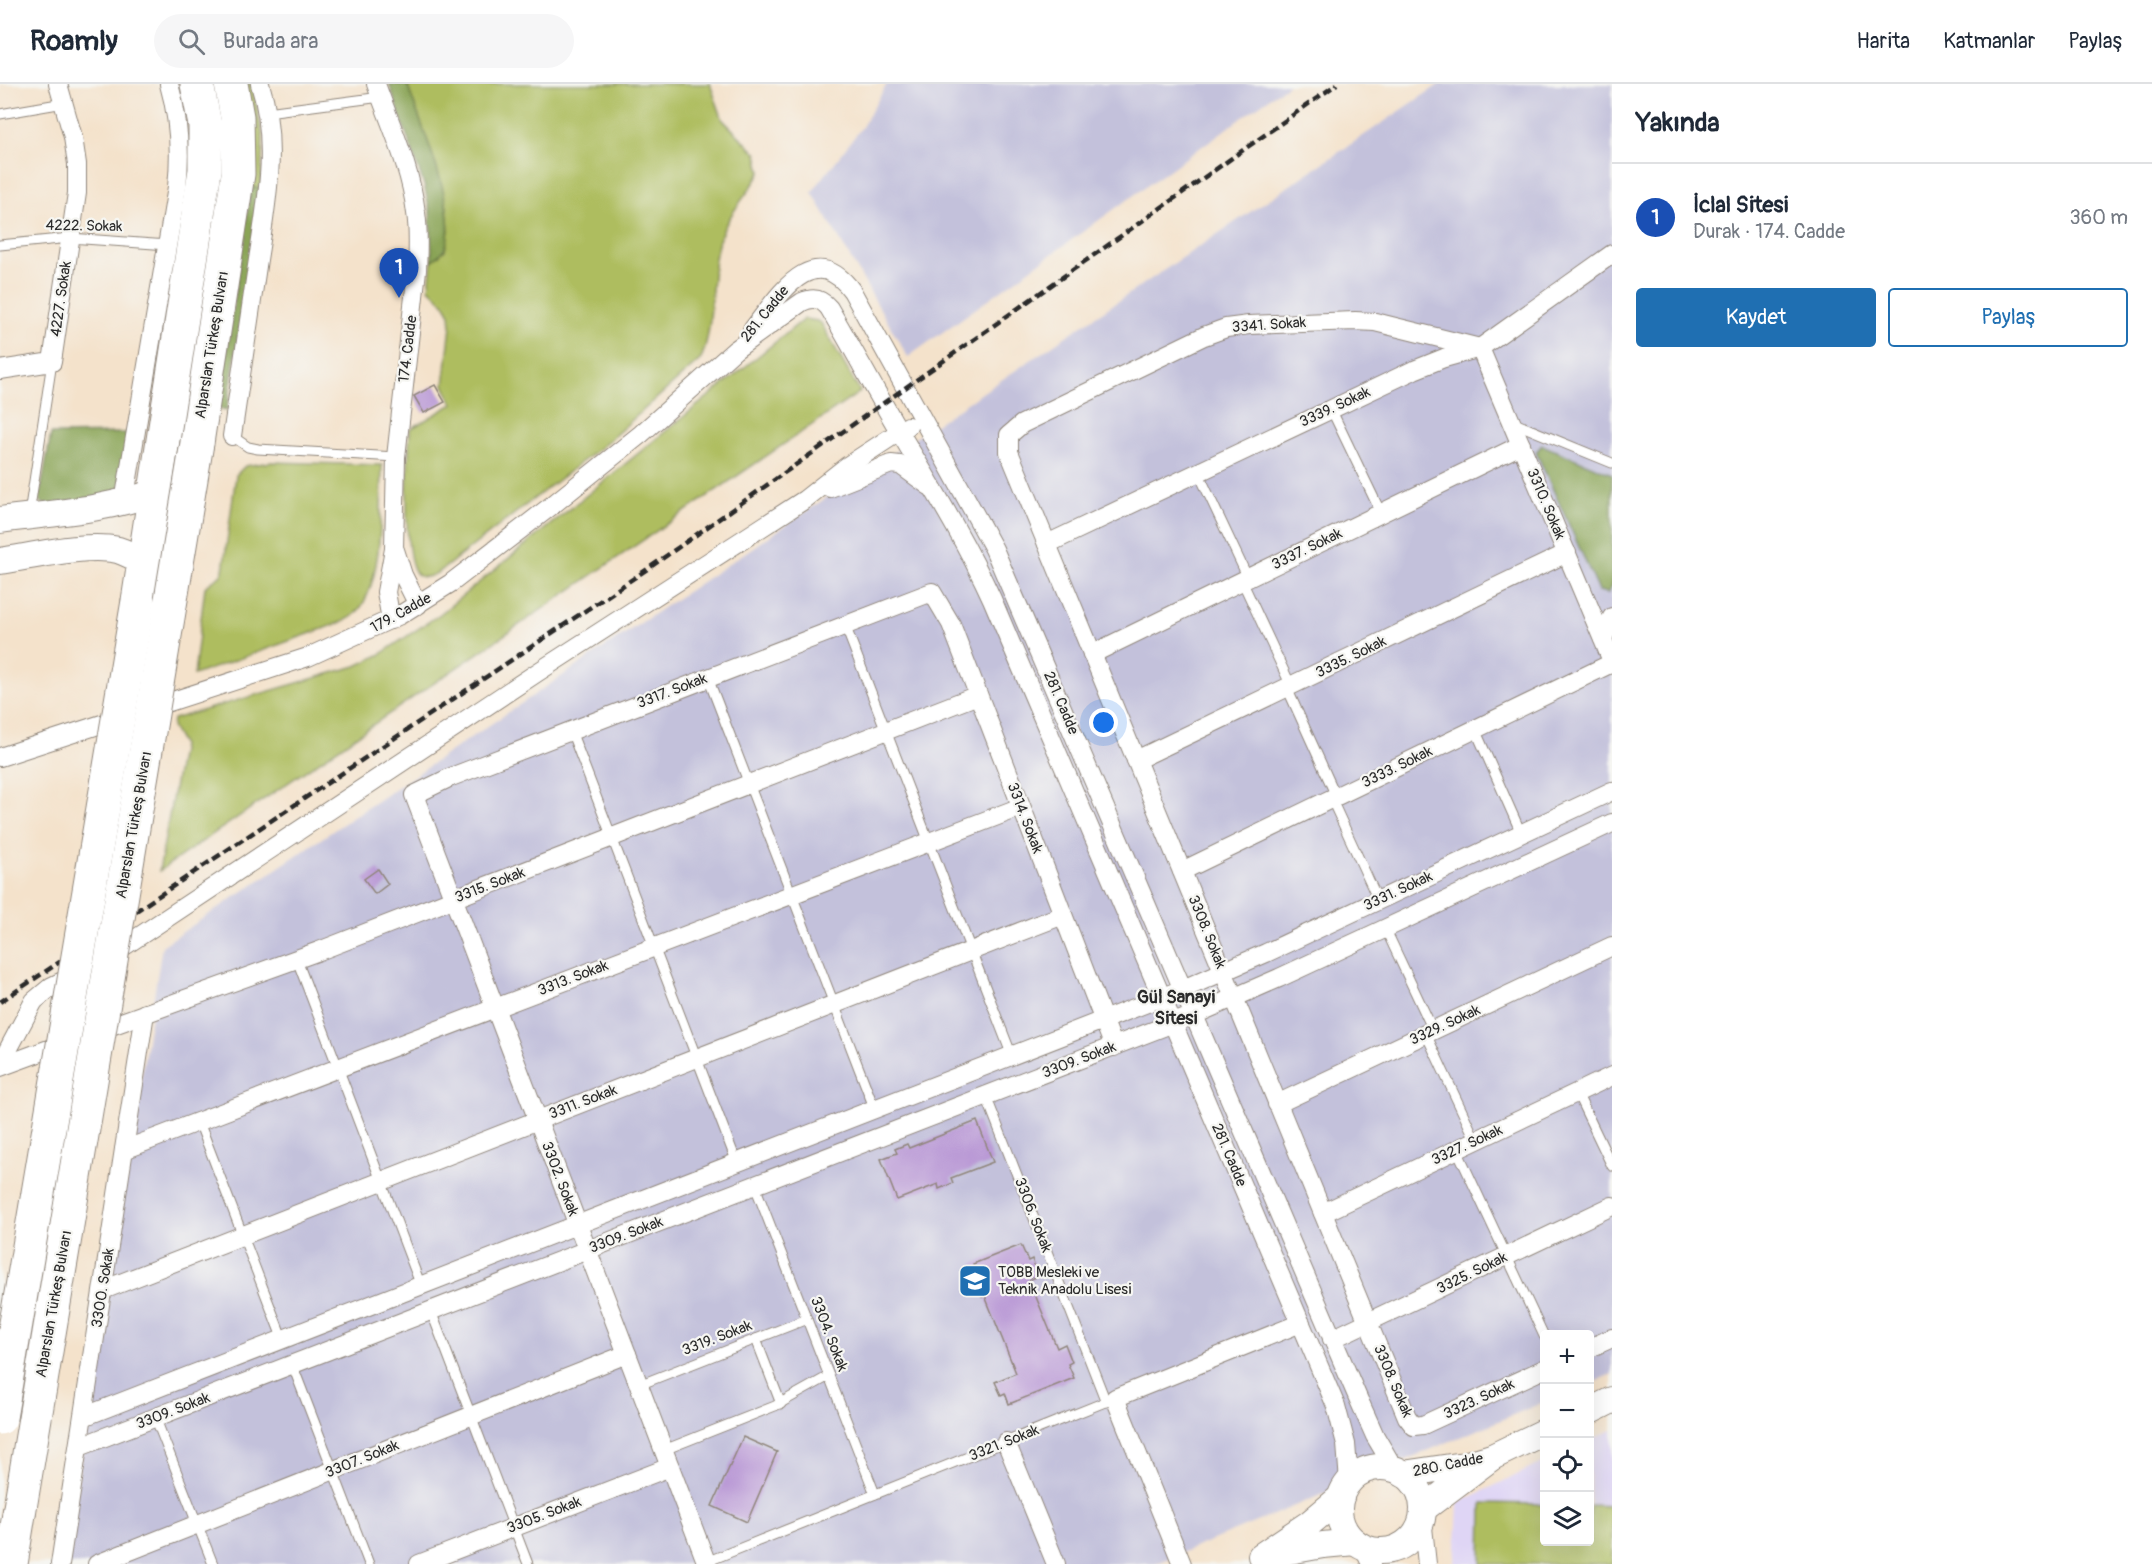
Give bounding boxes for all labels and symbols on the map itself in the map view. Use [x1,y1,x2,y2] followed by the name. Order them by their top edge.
[45,216,123,236] street label: 4222. Sokak
[380,248,418,298] pin: 1
[46,259,76,338] street label: 4227. Sokak
[191,270,233,420] street label: Alparslan Türkeş Bulvarı
[737,282,794,346] street label: 281. Cadde
[1231,313,1307,337] street label: 3341. Sokak
[394,314,422,384] street label: 174. Cadde
[1297,382,1374,432] street label: 3339. Sokak
[1522,465,1570,543] street label: 3310. Sokak
[1269,524,1346,574] street label: 3337. Sokak
[367,588,435,637] street label: 179. Cadde
[1313,631,1390,682] street label: 3335. Sokak
[634,669,710,713] street label: 3317. Sokak
[1039,669,1083,738] street label: 281. Cadde
[1089,708,1118,737] your location
[1359,741,1436,792] street label: 3333. Sokak
[112,750,156,900] street label: Alparslan Türkeş Bulvarı
[1003,780,1047,857] street label: 3314. Sokak
[452,863,528,907] street label: 3315. Sokak
[1361,866,1436,915] street label: 3331. Sokak
[1184,893,1231,972] street label: 3308. Sokak
[535,956,612,1000] street label: 3313. Sokak
[1137,986,1215,1030] district label: Gül Sanayi Sitesi
[1407,1000,1484,1050] street label: 3329. Sokak
[1039,1037,1119,1083] street label: 3309. Sokak
[546,1080,620,1124] street label: 3311. Sokak
[1429,1120,1506,1170] street label: 3327. Sokak
[1207,1121,1251,1190] street label: 281. Cadde
[537,1139,583,1220] street label: 3302. Sokak
[1010,1175,1056,1256] street label: 3306. Sokak
[586,1212,666,1258] street label: 3309. Sokak
[32,1229,76,1379] street label: Alparslan Türkeş Bulvarı
[87,1246,119,1329] street label: 3300. Sokak
[1434,1247,1511,1298] street label: 3325. Sokak
[957,1263,993,1299] school or university icon: TOBB Mesleki ve Teknik Anadolu Lisesi
[998,1263,1131,1299] place label: TOBB Mesleki ve Teknik Anadolu Lisesi
[806,1294,852,1375] street label: 3304. Sokak
[679,1316,755,1360] street label: 3319. Sokak
[1369,1342,1417,1421] street label: 3308. Sokak
[1441,1374,1518,1424] street label: 3323. Sokak
[133,1388,213,1434] street label: 3309. Sokak
[966,1420,1042,1466] street label: 3321. Sokak
[322,1435,402,1482] street label: 3307. Sokak
[1411,1449,1485,1481] street label: 280. Cadde
[504,1492,584,1538] street label: 3305. Sokak

